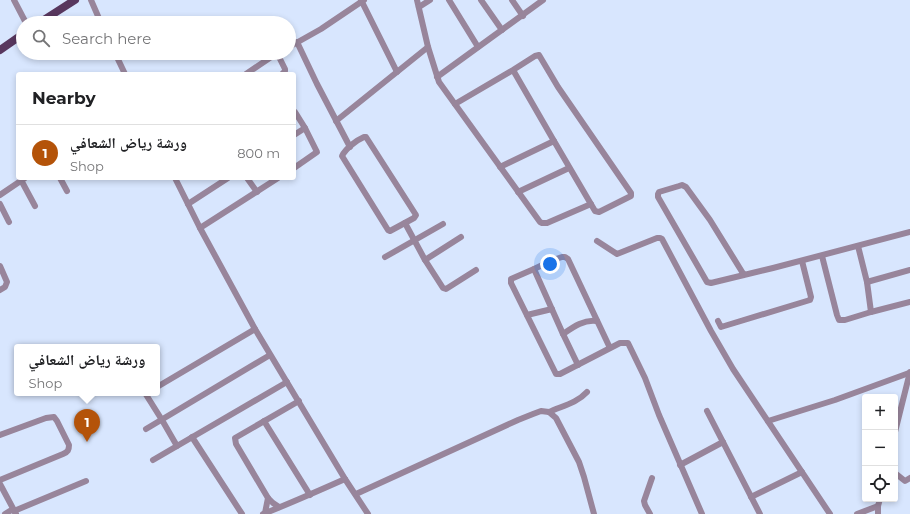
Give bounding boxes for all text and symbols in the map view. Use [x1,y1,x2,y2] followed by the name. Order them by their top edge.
[16,16,296,60] search box
[30,27,52,49] icon: search
[62,29,151,48] text: Search here
[32,88,96,108] text: Nearby
[70,133,187,152] text: ورشة رياض الشعافي
[42,145,48,161] text: 1
[237,145,280,161] text: 800 m
[70,158,104,174] text: Shop
[540,254,560,274] your location
[14,344,160,396] popup
[29,350,145,369] text: ورشة رياض الشعافي
[29,375,62,391] text: Shop
[862,394,898,502] map controls
[862,394,898,430] button: +
[74,409,100,442] pin: 1
[862,430,898,466] button: −
[862,466,898,502] button: locate

